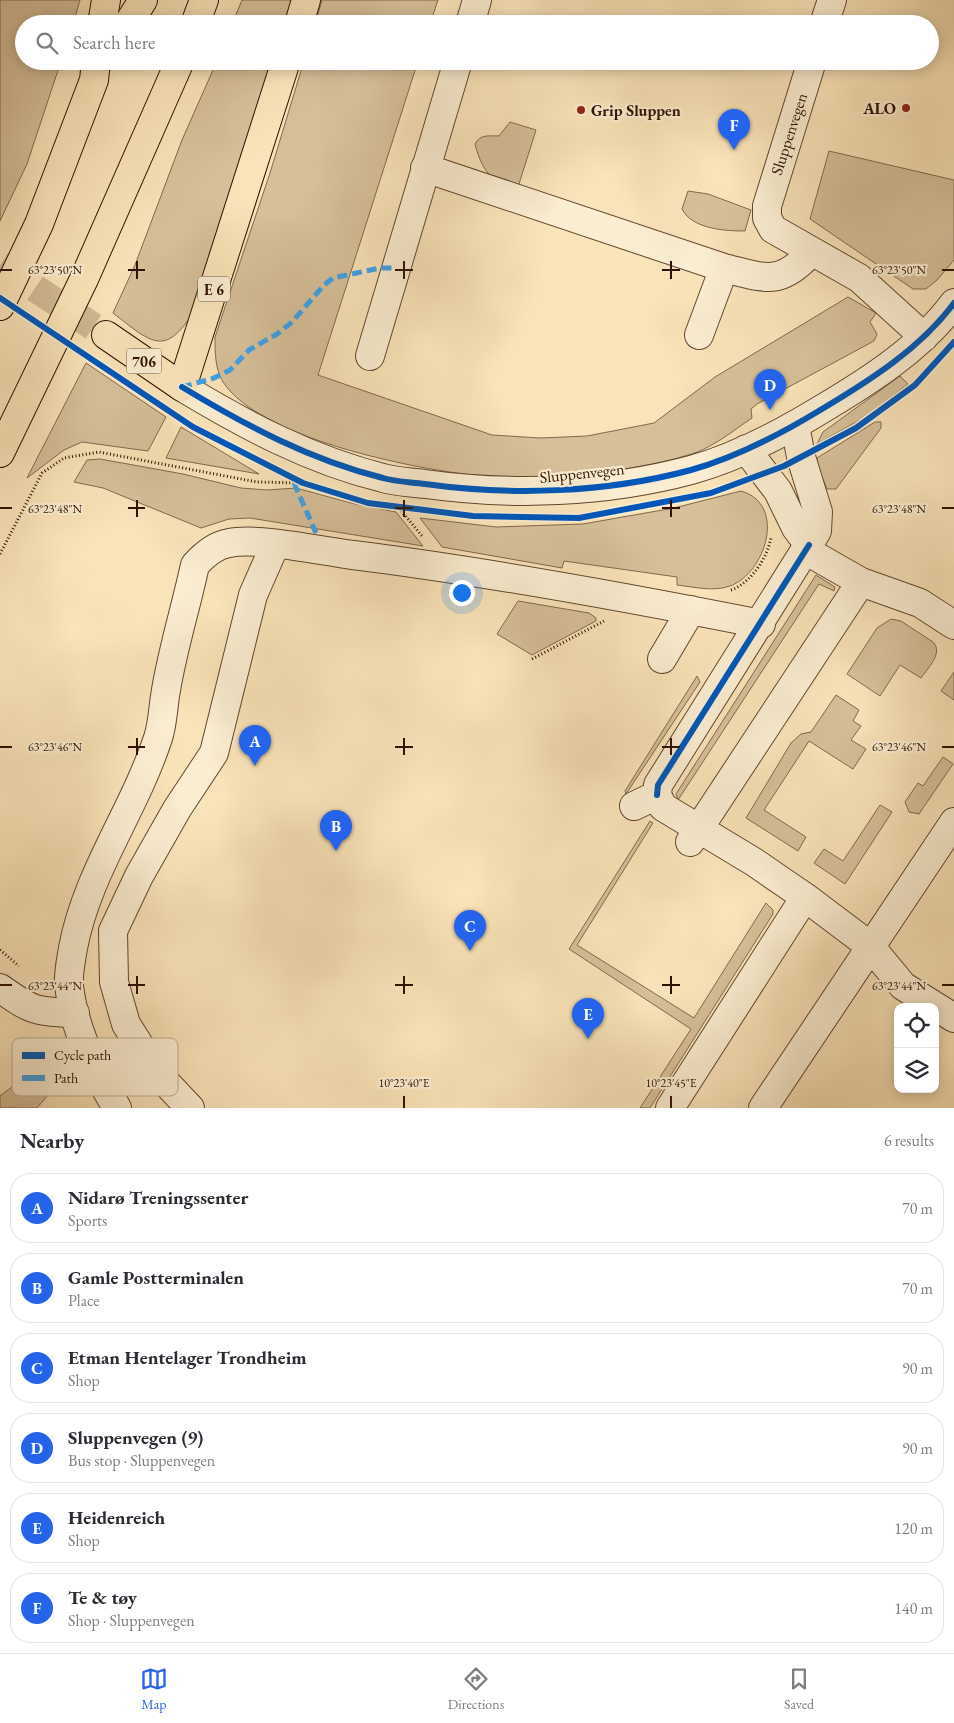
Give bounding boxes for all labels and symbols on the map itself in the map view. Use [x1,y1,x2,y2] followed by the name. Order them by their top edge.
[766,90,812,178] street label: Sluppenvegen
[862,98,896,119] place label: ALO
[591,100,681,121] place label: Grip Sluppen
[900,102,912,114] marker: ALO
[575,104,587,116] marker: Grip Sluppen
[718,109,750,150] pin: F
[28,262,82,278] text: 63°23'50"N
[872,262,926,278] text: 63°23'50"N
[198,276,230,302] road number: E 6
[126,348,162,374] road number: 706
[754,369,786,410] pin: D
[539,458,626,488] street label: Sluppenvegen
[28,501,82,517] text: 63°23'48"N
[872,501,926,517] text: 63°23'48"N
[449,580,475,606] your location
[239,725,271,766] pin: A
[28,739,82,755] text: 63°23'46"N
[872,739,926,755] text: 63°23'46"N
[320,810,352,851] pin: B
[454,910,486,951] pin: C
[28,978,82,994] text: 63°23'44"N
[872,978,926,994] text: 63°23'44"N
[572,998,604,1039] pin: E
[12,1038,178,1096] legend
[54,1046,111,1064] text: Cycle path
[54,1069,78,1087] text: Path
[378,1075,430,1091] text: 10°23'40"E
[645,1075,697,1091] text: 10°23'45"E

